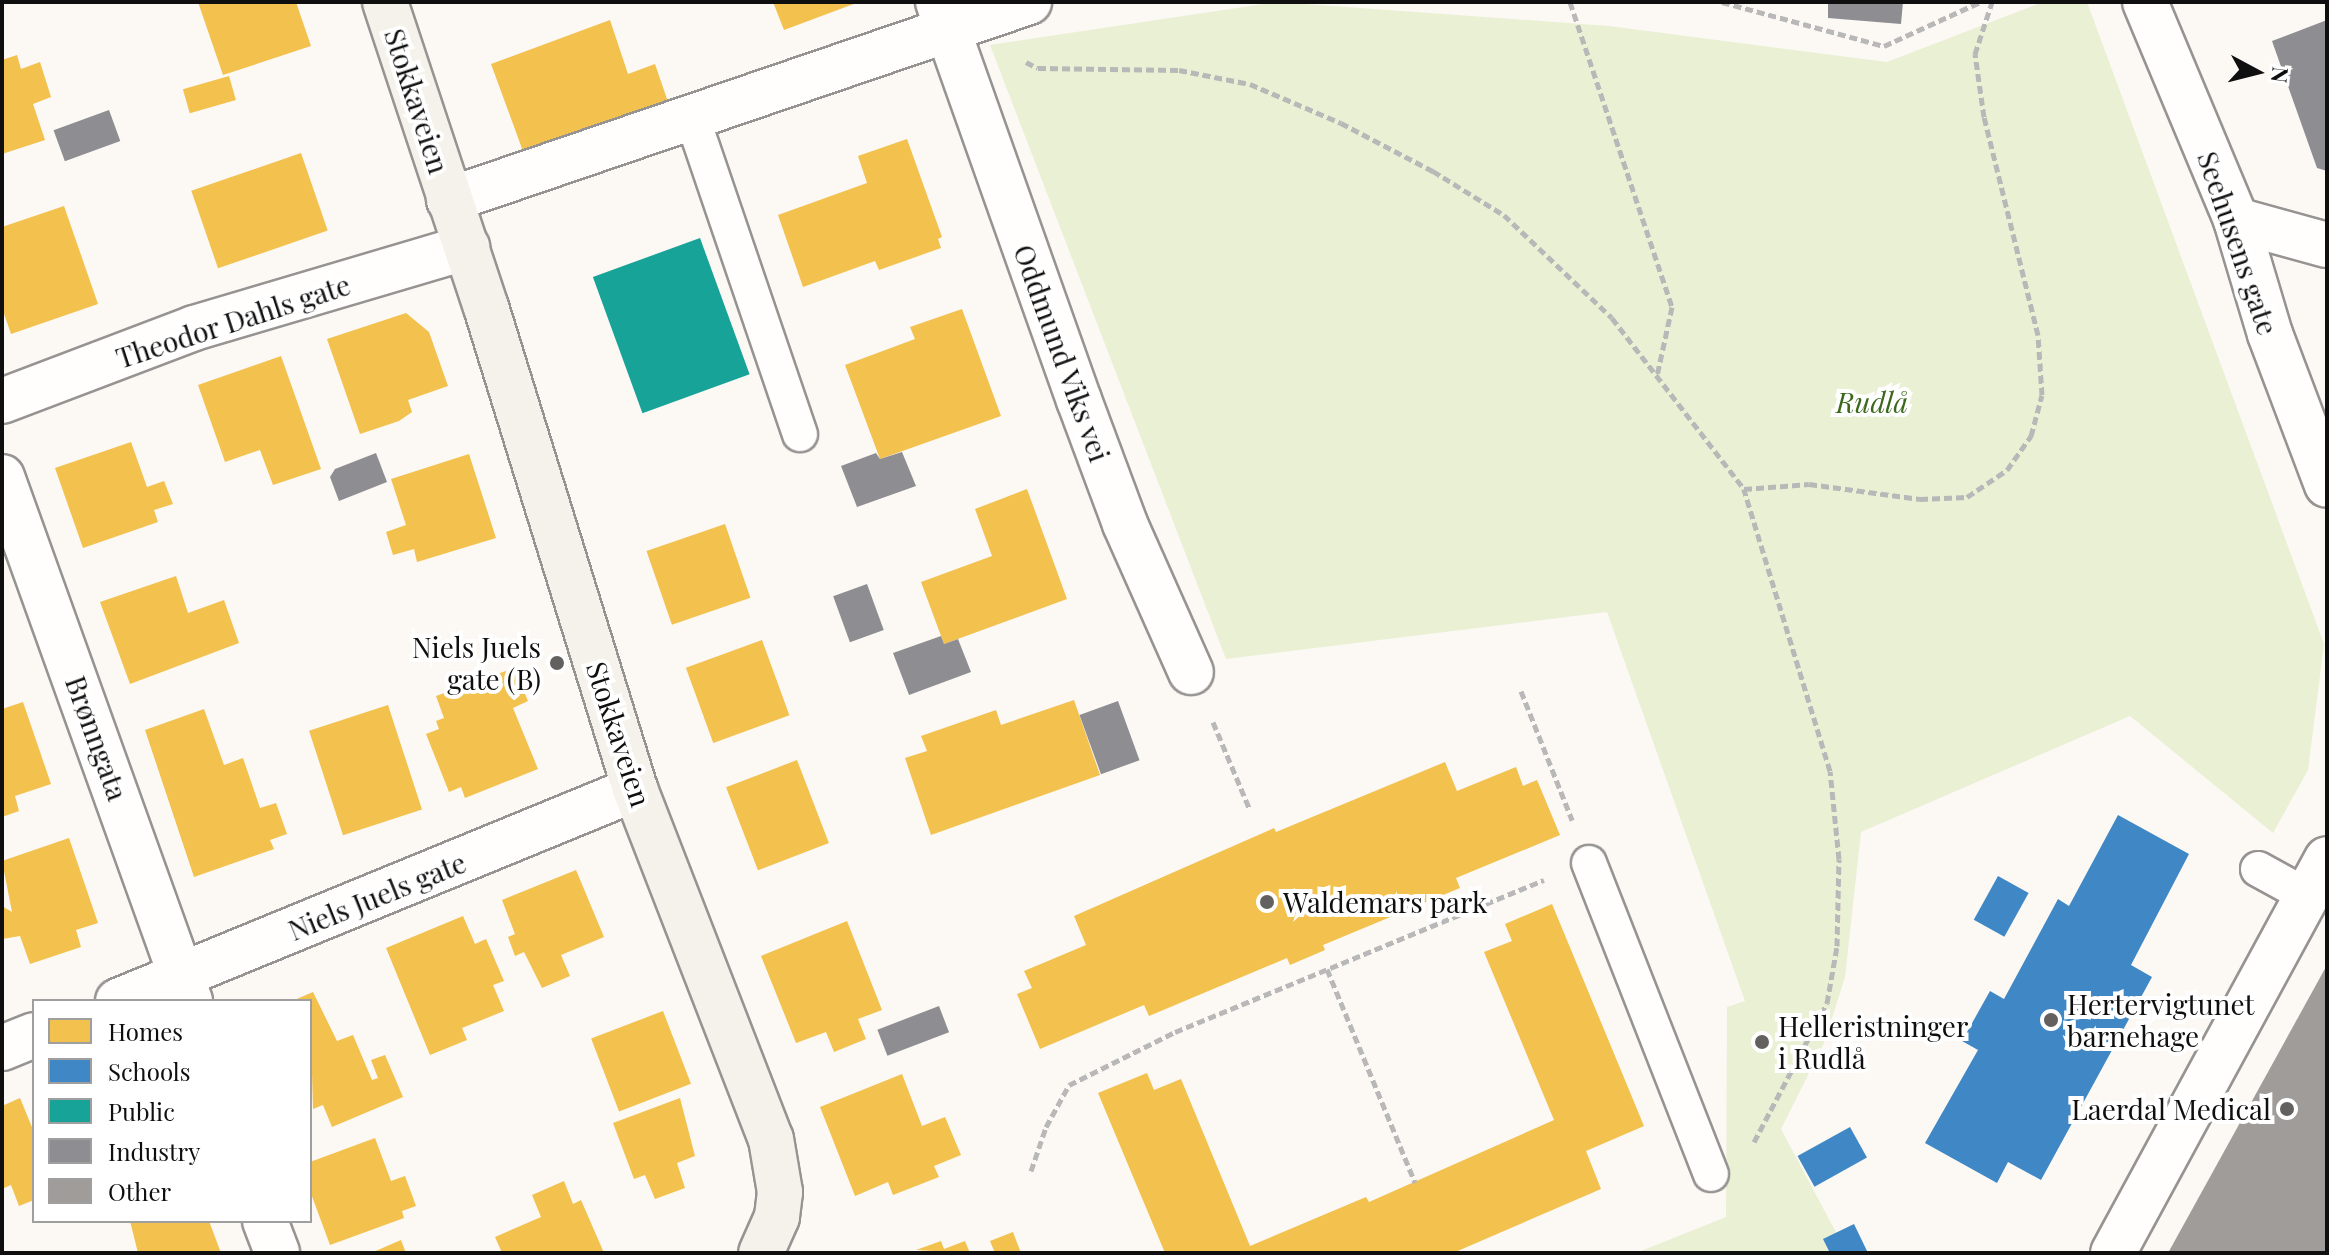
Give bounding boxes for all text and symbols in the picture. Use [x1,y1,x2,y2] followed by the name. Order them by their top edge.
[378,24,456,178] street label: Stokkaveien
[2217,32,2297,112] north arrow
[2265,65,2297,85] text: N
[2191,147,2285,339] street label: Seehusens gate
[1007,239,1117,467] street label: Oddmund Viks vei
[111,267,355,375] street label: Theodor Dahls gate
[1836,385,1908,419] park label: Rudlå
[412,630,541,696] place label: Niels Juels gate (B)
[548,654,566,672] marker: Niels Juels gate (B)
[580,657,658,811] street label: Stokkaveien
[59,671,135,805] street label: Brønngata
[283,845,471,947] street label: Niels Juels gate
[1283,885,1487,919] place label: Waldemars park
[1258,893,1276,911] marker: Waldemars park
[2067,987,2255,1053] place label: Hertervigtunet barnehage
[32,999,312,1223] legend
[1778,1009,1968,1075] place label: Helleristninger i Rudlå
[2042,1011,2060,1029] marker: Hertervigtunet barnehage
[108,1015,183,1047] text: Homes
[1753,1033,1771,1051] marker: Helleristninger i Rudlå
[108,1055,190,1087] text: Schools
[2071,1092,2271,1126] place label: Laerdal Medical
[108,1095,175,1127] text: Public
[2278,1100,2296,1118] marker: Laerdal Medical
[108,1135,200,1167] text: Industry
[108,1175,171,1207] text: Other

